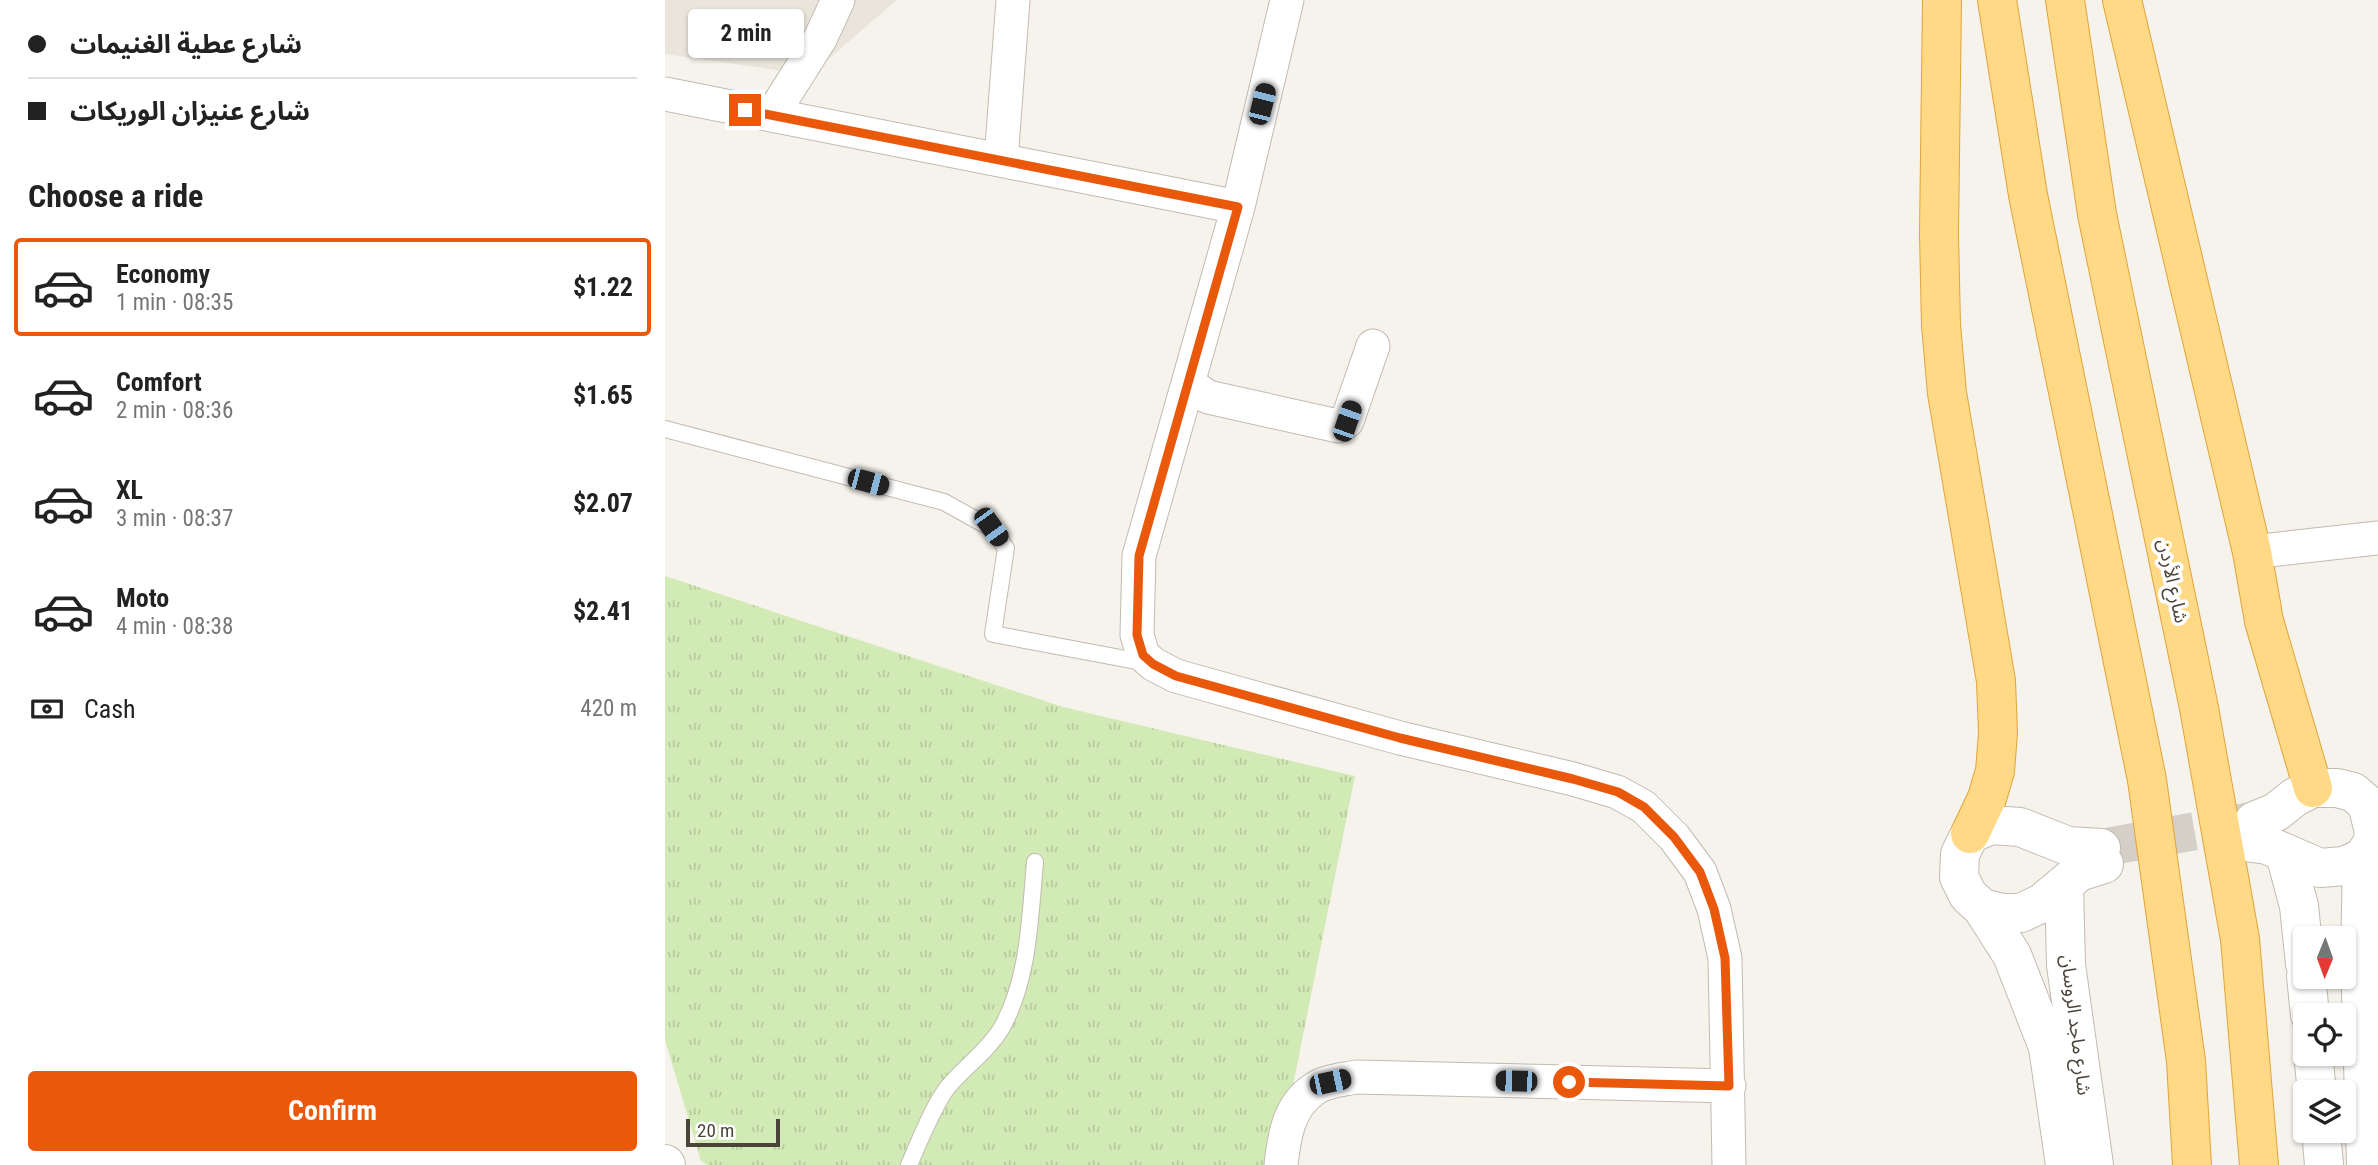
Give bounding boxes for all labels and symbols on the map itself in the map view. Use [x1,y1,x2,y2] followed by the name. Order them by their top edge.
[687,8,803,57] callout: 2 min
[1247,81,1278,127] car
[729,94,761,126] route end
[1331,398,1364,444] car
[845,466,892,498] car
[971,504,1012,550] car
[2151,537,2193,626] street label: شارع الأردن
[2293,926,2355,989] north arrow
[2054,953,2096,1097] street label: شارع ماجد الروسان
[1553,1066,1585,1098] route start
[1308,1067,1353,1097] car
[1495,1070,1538,1092] car
[686,1116,781,1148] scale bar

